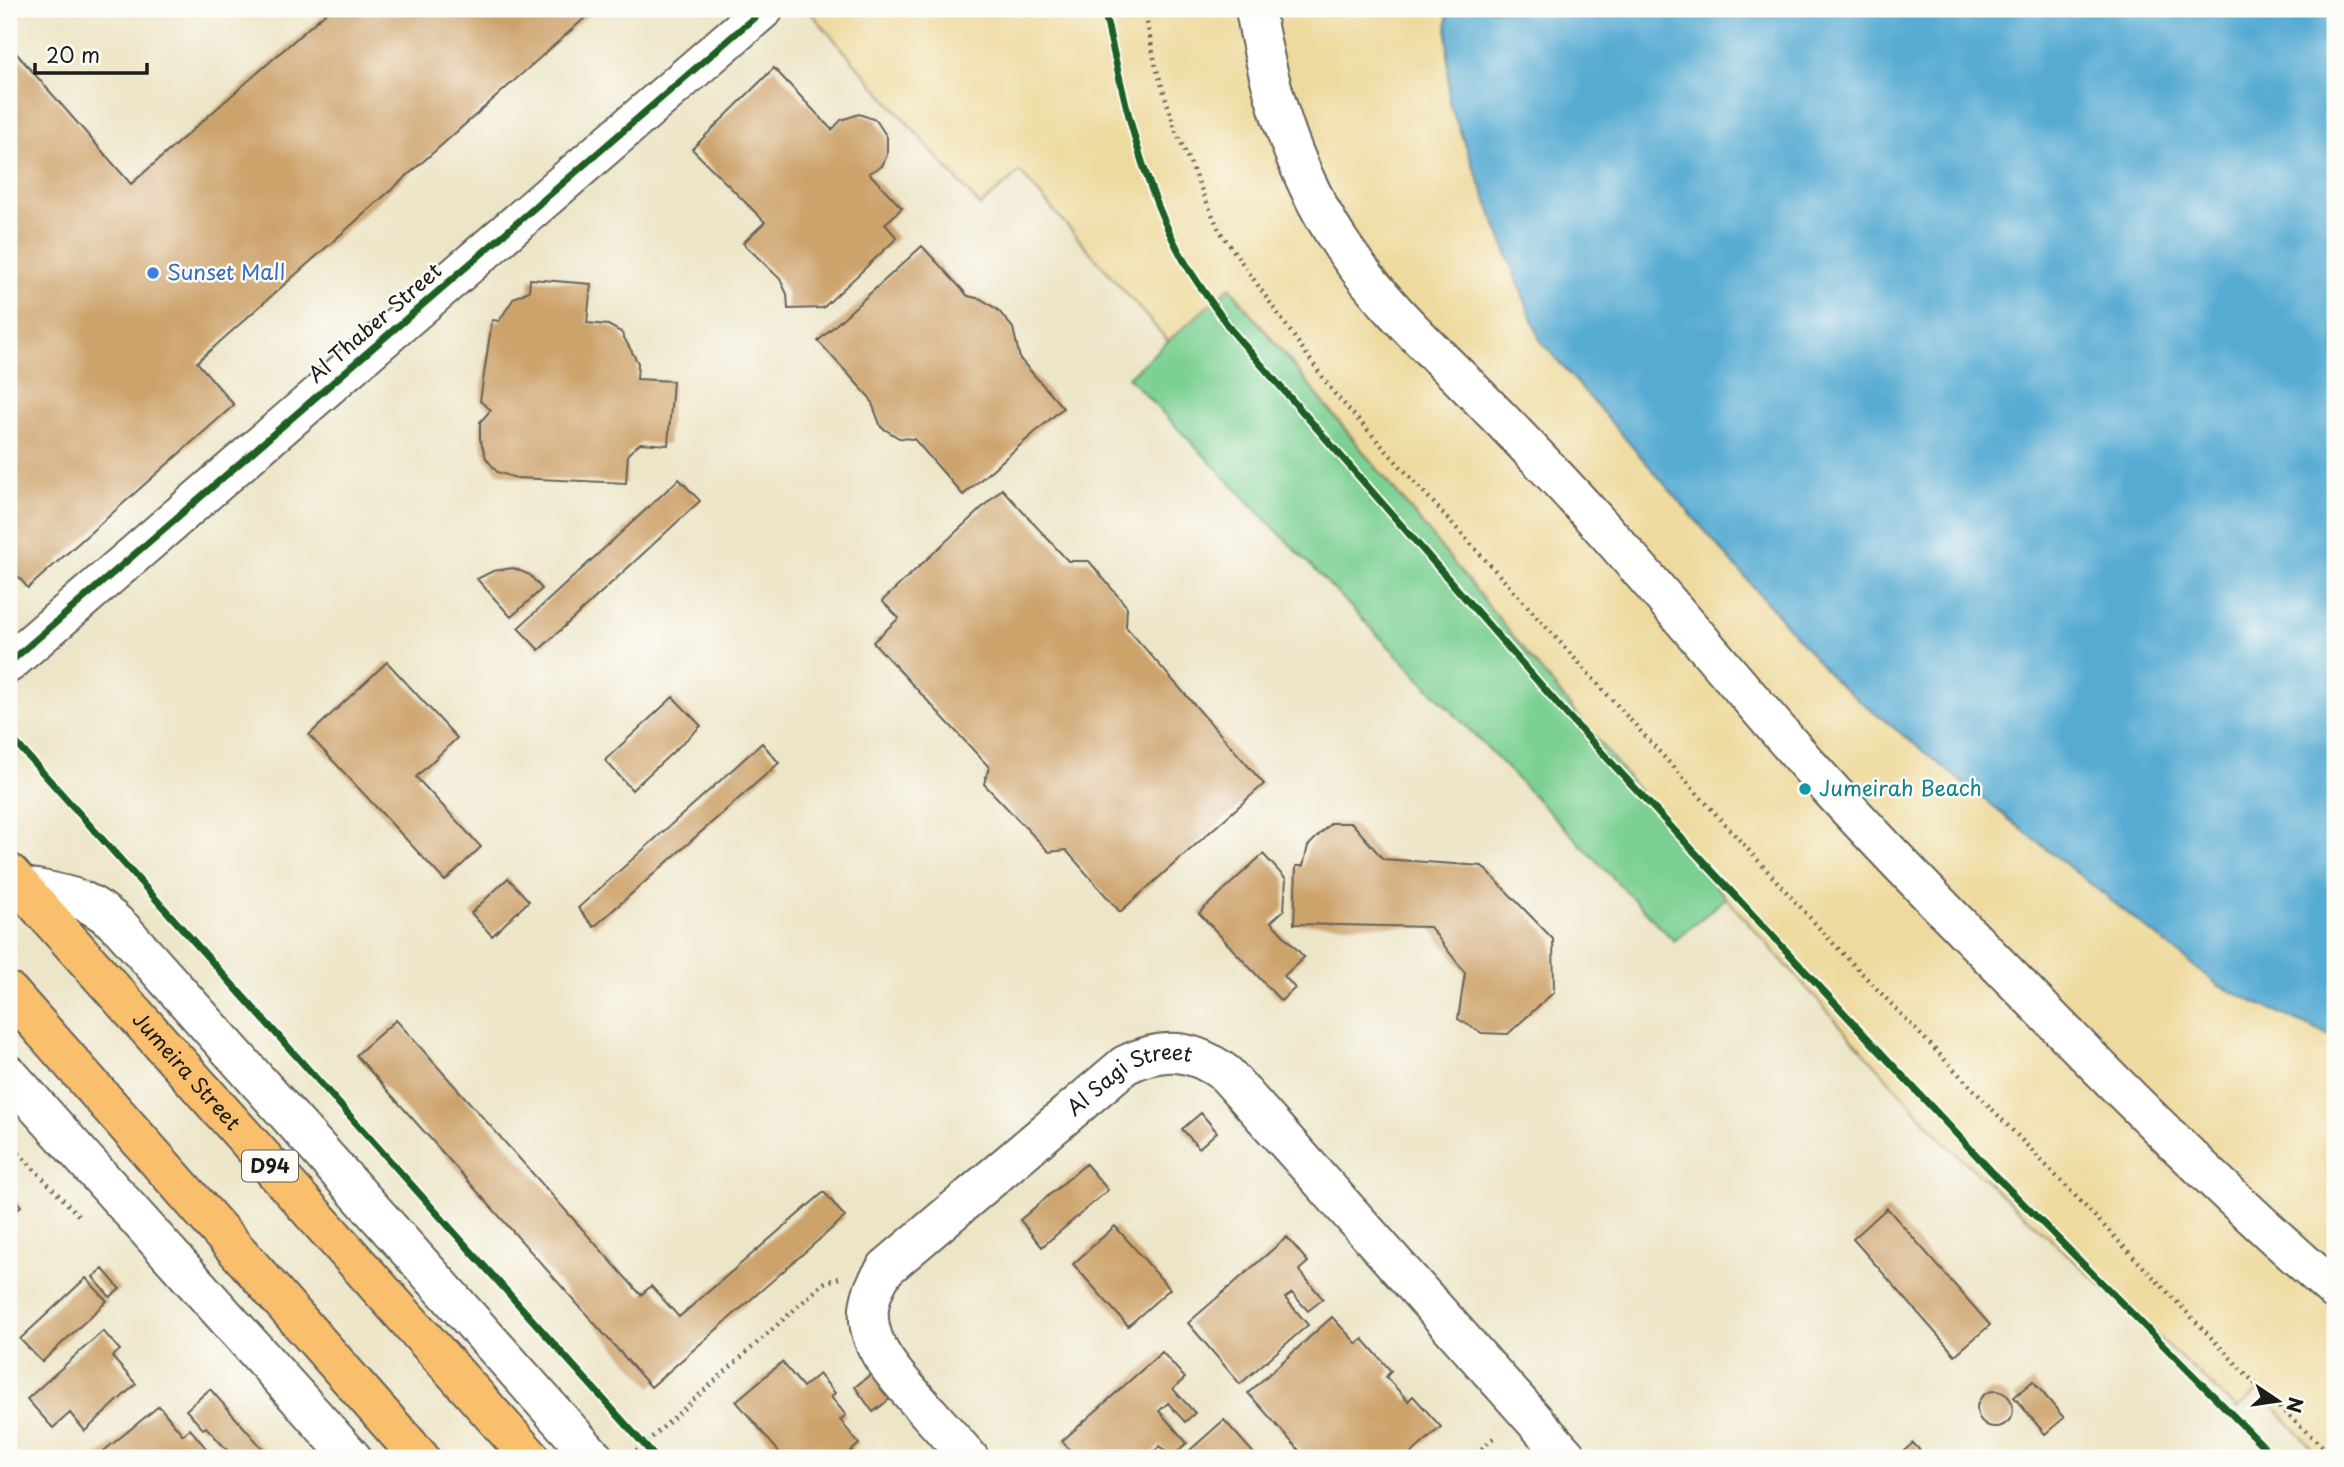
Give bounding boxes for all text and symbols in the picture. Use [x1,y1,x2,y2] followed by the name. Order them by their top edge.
[35,32,147,76] scale bar
[46,38,100,70] text: 20 m
[300,254,448,389] street label: Al Thaber Street
[167,255,285,287] place label: Sunset Mall
[145,265,161,281] marker: Sunset Mall
[1819,771,1982,803] place label: Jumeirah Beach
[1797,781,1813,797] marker: Jumeirah Beach
[126,1004,249,1137] street label: Jumeira Street
[1058,1035,1196,1122] street label: Al Sagi Street
[242,1150,298,1182] road number: D94
[2242,1366,2312,1436] north arrow
[2280,1395,2311,1416] text: N

